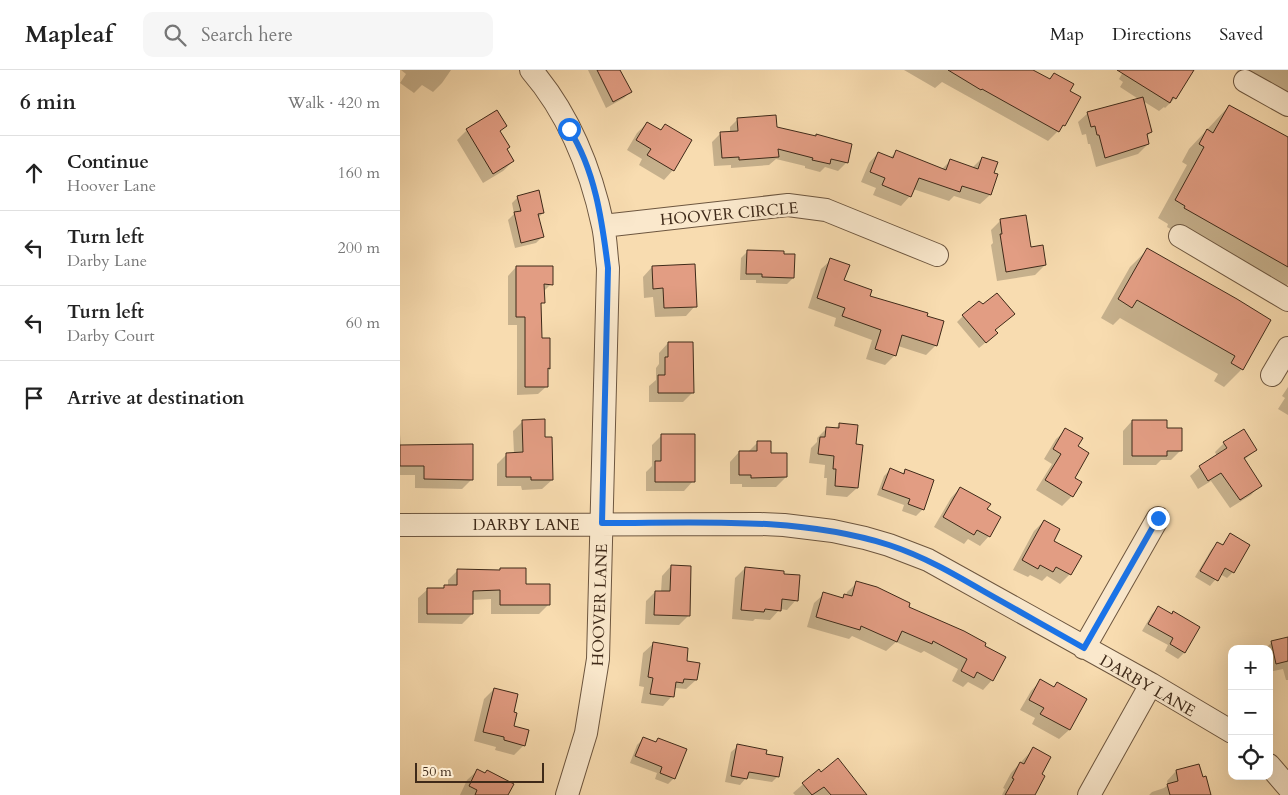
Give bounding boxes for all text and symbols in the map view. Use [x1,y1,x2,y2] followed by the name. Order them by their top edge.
[143,12,493,57] search box
[25,18,113,51] text: Mapleaf
[161,21,189,49] icon: search
[201,22,293,48] text: Search here
[1050,22,1084,47] text: Map
[1112,22,1191,47] text: Directions
[1219,22,1263,47] text: Saved
[20,88,76,117] text: 6 min
[288,92,380,114] text: Walk · 420 m
[558,118,581,141] route start
[67,149,149,175] text: Continue
[20,159,48,187] icon: ahead
[338,162,380,184] text: 160 m
[67,175,156,197] text: Hoover Lane
[659,197,799,231] street label: HOOVER CIRCLE
[67,224,144,250] text: Turn left
[20,234,48,262] icon: left
[338,237,380,259] text: 200 m
[67,250,147,272] text: Darby Lane
[67,299,144,325] text: Turn left
[20,309,48,337] icon: left
[346,312,380,334] text: 60 m
[67,325,155,347] text: Darby Court
[20,384,48,412] icon: arrive
[67,385,244,411] text: Arrive at destination
[1147,507,1170,530] route end
[472,514,580,536] street label: DARBY LANE
[587,543,613,667] street label: HOOVER LANE
[1228,645,1273,780] map controls
[1228,645,1273,690] button: +
[1096,650,1200,722] street label: DARBY LANE
[1228,690,1273,735] button: −
[1228,735,1273,780] button: locate
[415,760,544,783] scale bar
[422,762,452,781] text: 50 m

